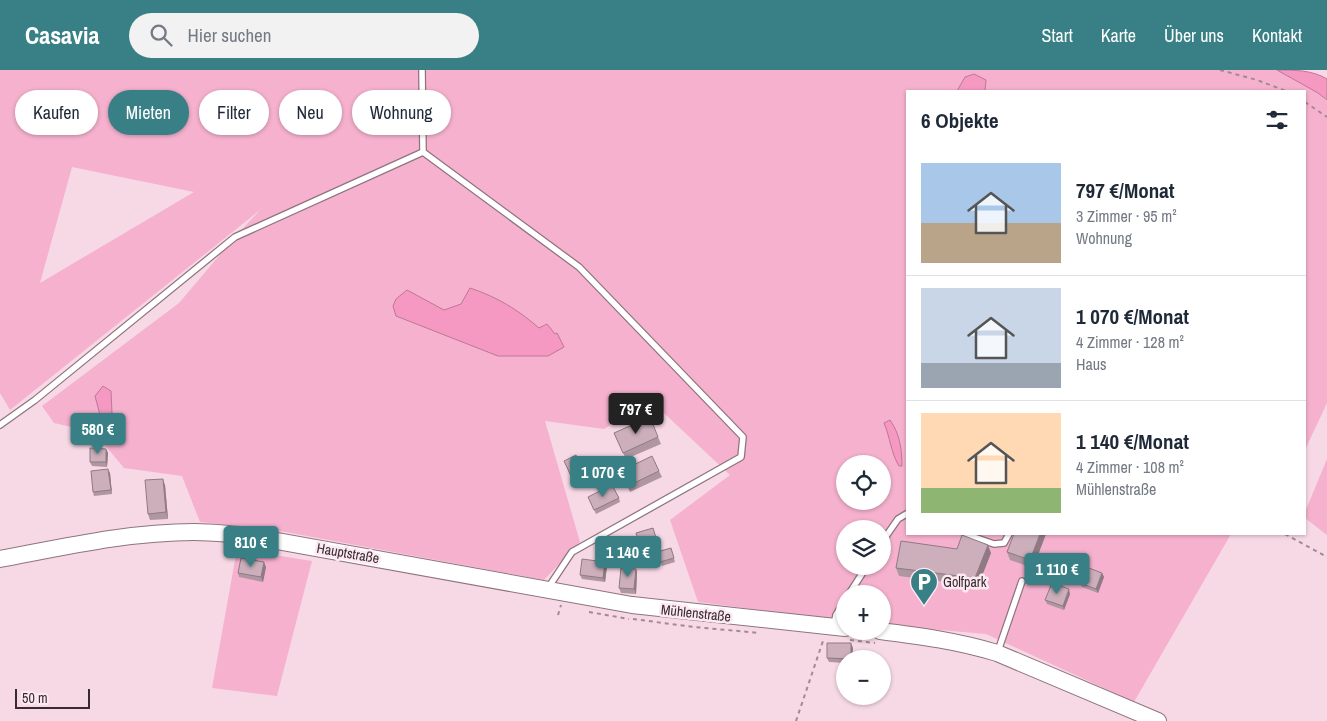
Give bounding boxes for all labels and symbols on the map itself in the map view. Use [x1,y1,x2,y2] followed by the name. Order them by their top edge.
[601,392,671,435] pin: 797 €
[63,412,133,455] pin: 580 €
[557,456,649,498] pin: 1 070 €
[216,526,286,568] pin: 810 €
[582,536,674,578] pin: 1 140 €
[315,539,381,567] street label: Hauptstraße
[1011,552,1103,595] pin: 1 110 €
[909,567,939,606] parking icon: Golfpark
[943,573,987,591] place label: Golfpark
[660,600,732,626] street label: Mühlenstraße
[15,686,90,709] scale bar

